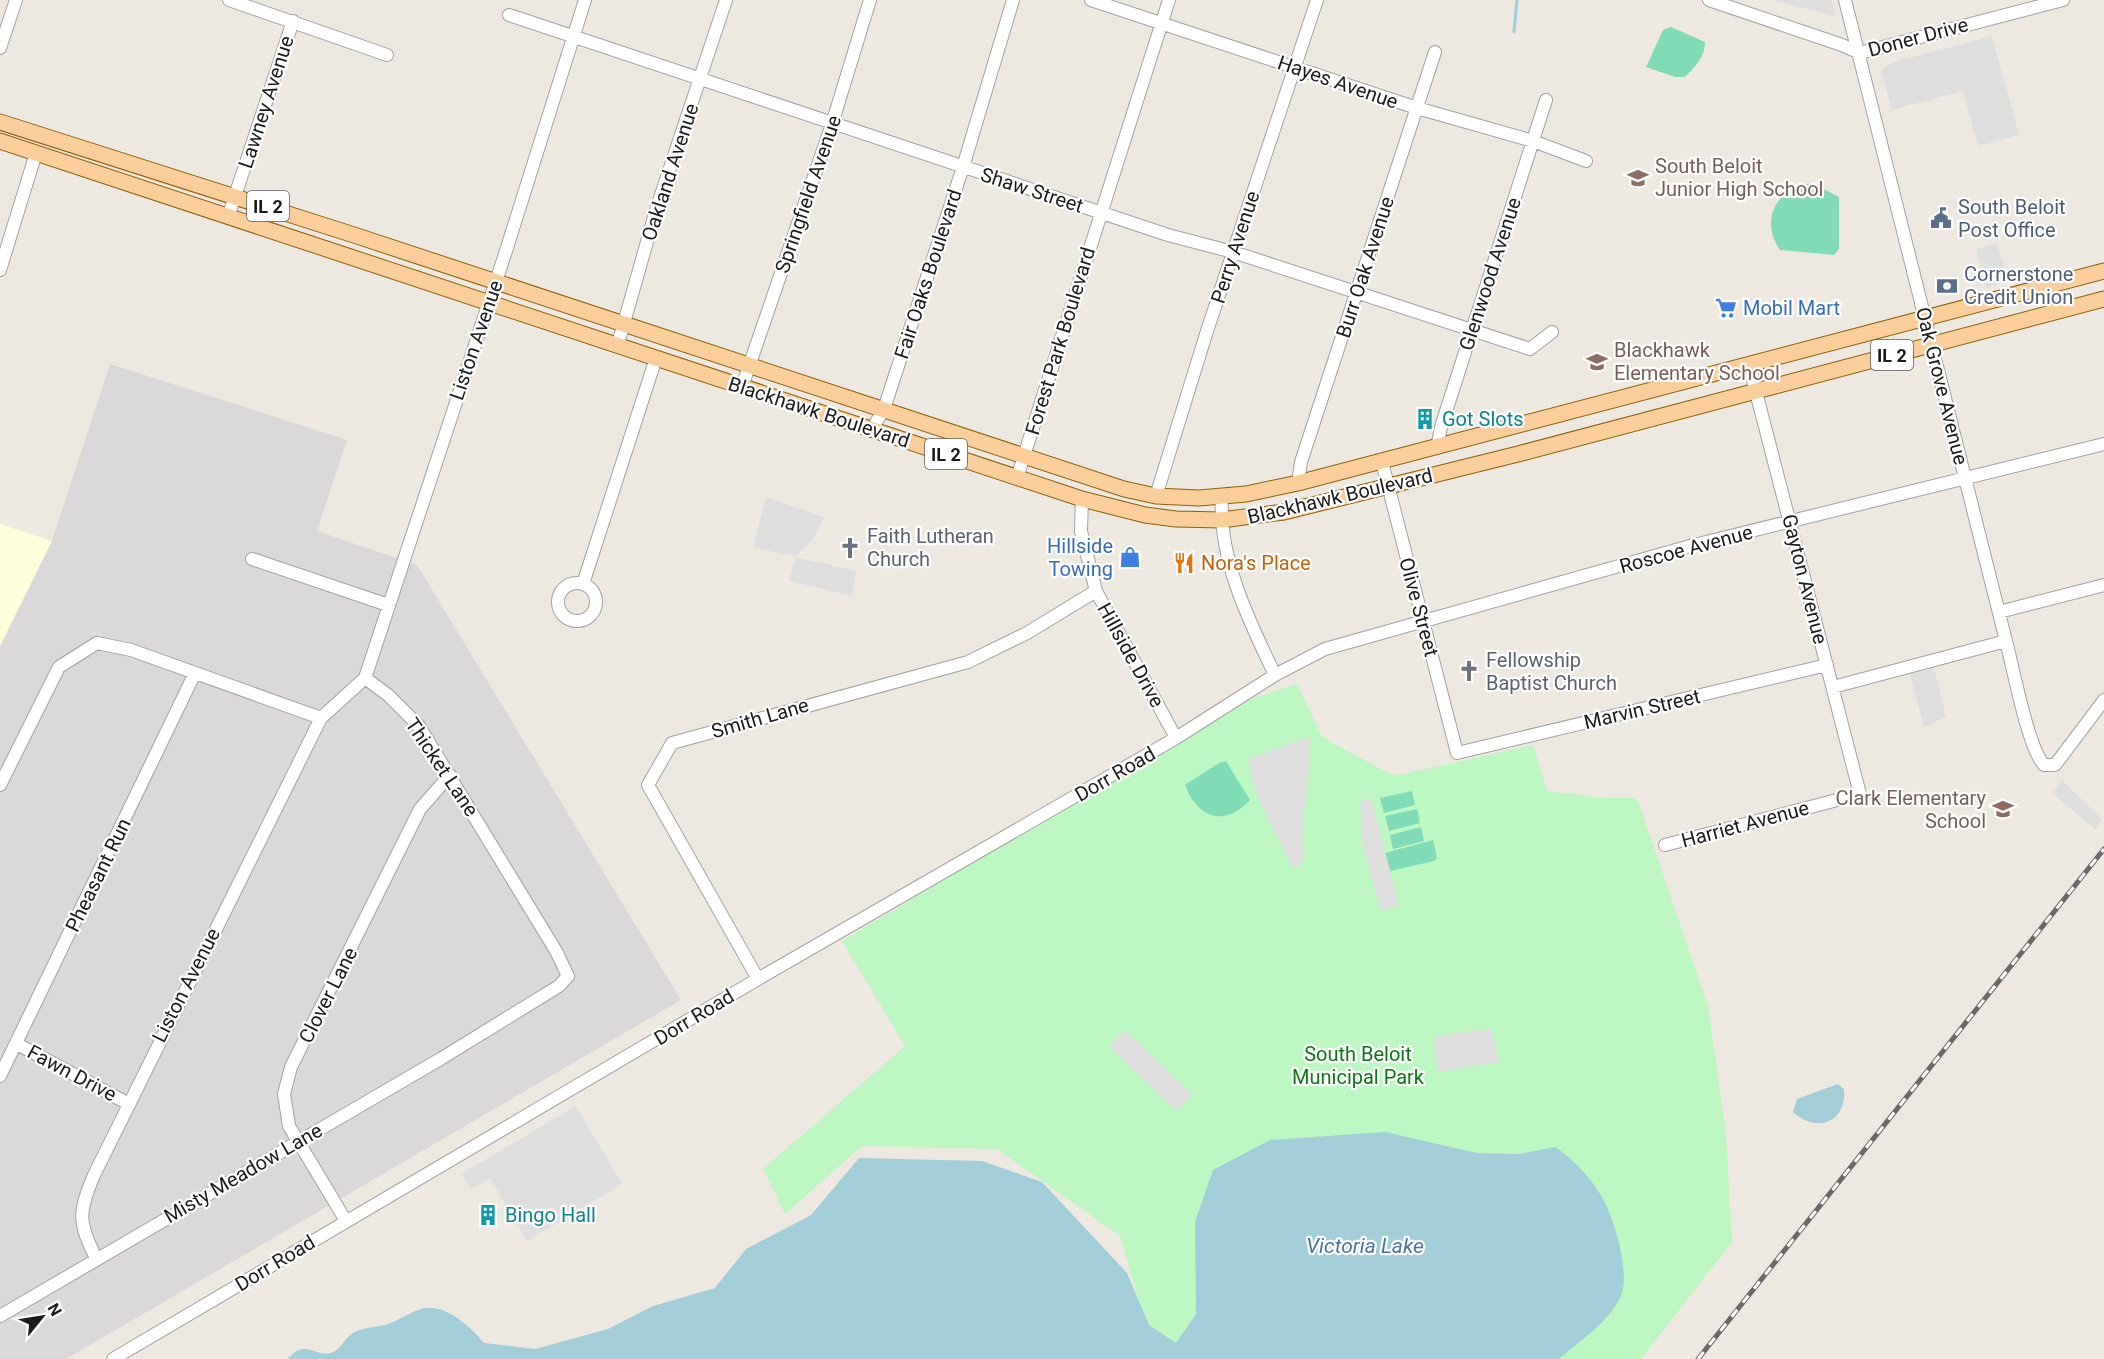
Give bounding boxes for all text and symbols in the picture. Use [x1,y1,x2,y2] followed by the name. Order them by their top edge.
[1865,12,1971,62] street label: Doner Drive
[233,33,299,171] street label: Lawney Avenue
[1275,50,1401,114] street label: Hayes Avenue
[636,100,704,244] street label: Oakland Avenue
[770,112,846,276] street label: Springfield Avenue
[1655,154,1824,201] place label: South Beloit Junior High School
[978,162,1086,218] street label: Shaw Street
[1626,166,1650,190] school or university icon: South Beloit Junior High School
[889,186,967,362] street label: Fair Oaks Boulevard
[1206,188,1264,306] street label: Perry Avenue
[247,191,289,221] road number: IL 2
[1331,193,1399,341] street label: Burr Oak Avenue
[1454,194,1526,354] street label: Glenwood Avenue
[1958,195,2066,242] place label: South Beloit Post Office
[1929,206,1953,230] public building icon: South Beloit Post Office
[1020,244,1100,438] street label: Forest Park Boulevard
[1964,262,2073,309] place label: Cornerstone Credit Union
[1935,274,1959,298] bank icon: Cornerstone Credit Union
[444,277,508,403] street label: Liston Avenue
[1714,296,1738,320] supermarket icon: Mobil Mart
[1743,296,1840,320] place label: Mobil Mart
[1911,305,1973,467] street label: Oak Grove Avenue
[1614,338,1780,385] place label: Blackhawk Elementary School
[1871,340,1913,370] road number: IL 2
[1585,350,1609,374] school or university icon: Blackhawk Elementary School
[725,371,913,453] street label: Blackhawk Boulevard
[1413,407,1437,431] building icon: Got Slots
[1442,407,1524,431] place label: Got Slots
[925,439,967,469] road number: IL 2
[1245,463,1435,529] street label: Blackhawk Boulevard
[1777,512,1833,646] street label: Gayton Avenue
[1617,520,1755,578] street label: Roscoe Avenue
[867,524,994,571] place label: Faith Lutheran Church
[1047,534,1113,581] place label: Hillside Towing
[838,536,862,560] church icon: Faith Lutheran Church
[1118,545,1142,569] shop icon: Hillside Towing
[1172,551,1196,575] restaurant icon: Nora's Place
[1201,551,1311,575] place label: Nora's Place
[1394,555,1444,659] street label: Olive Street
[1092,599,1170,711] street label: Hillside Drive
[1486,648,1617,695] place label: Fellowship Baptist Church
[1457,659,1481,683] church icon: Fellowship Baptist Church
[1582,684,1702,734] street label: Marvin Street
[709,693,811,743] street label: Smith Lane
[400,713,484,821] street label: Thicket Lane
[1070,741,1160,807] street label: Dorr Road
[1836,786,1987,833] place label: Clark Elementary School
[1679,795,1811,853] street label: Harriet Avenue
[1991,797,2015,821] school or university icon: Clark Elementary School
[60,814,136,936] street label: Pheasant Run
[147,924,225,1046] street label: Liston Avenue
[294,943,362,1047] street label: Clover Lane
[650,984,738,1050] street label: Dorr Road
[23,1039,121,1107] street label: Fawn Drive
[1292,1042,1425,1089] park label: South Beloit Municipal Park
[160,1118,326,1228] street label: Misty Meadow Lane
[476,1203,500,1227] building icon: Bingo Hall
[505,1203,596,1227] place label: Bingo Hall
[231,1230,319,1296] street label: Dorr Road
[1306,1234,1424,1258] water label: Victoria Lake
[12,1287,72,1347] north arrow
[44,1300,66,1319] text: N

